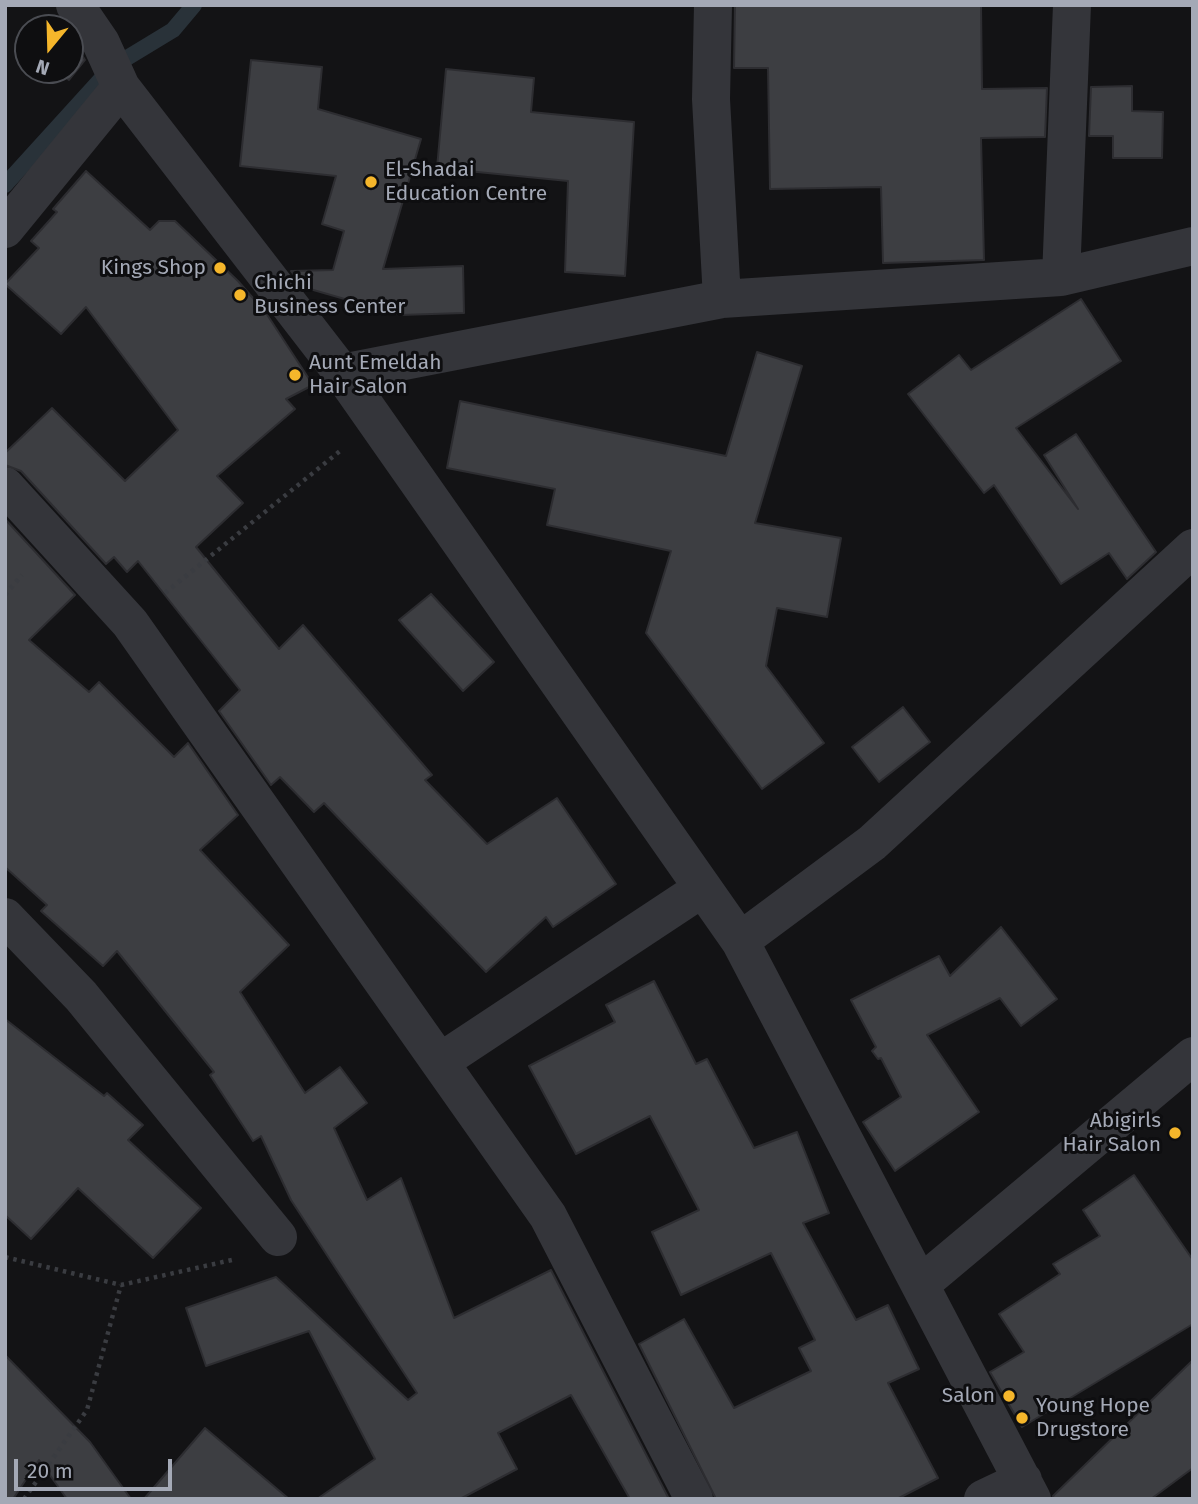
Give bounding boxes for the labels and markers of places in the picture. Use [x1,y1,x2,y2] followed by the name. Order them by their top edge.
[385,157,547,207] place label: El-Shadai Education Centre
[363,174,379,190] marker: El-Shadai Education Centre
[101,255,206,281] place label: Kings Shop
[212,260,228,276] marker: Kings Shop
[254,270,405,320] place label: Chichi Business Center
[232,287,248,303] marker: Chichi Business Center
[309,350,442,400] place label: Aunt Emeldah Hair Salon
[287,367,303,383] marker: Aunt Emeldah Hair Salon
[1062,1108,1161,1158] place label: Abigirls Hair Salon
[1167,1125,1183,1141] marker: Abigirls Hair Salon
[942,1383,995,1409] place label: Salon
[1001,1388,1017,1404] marker: Salon
[1036,1393,1150,1443] place label: Young Hope Drugstore
[1014,1410,1030,1426] marker: Young Hope Drugstore

